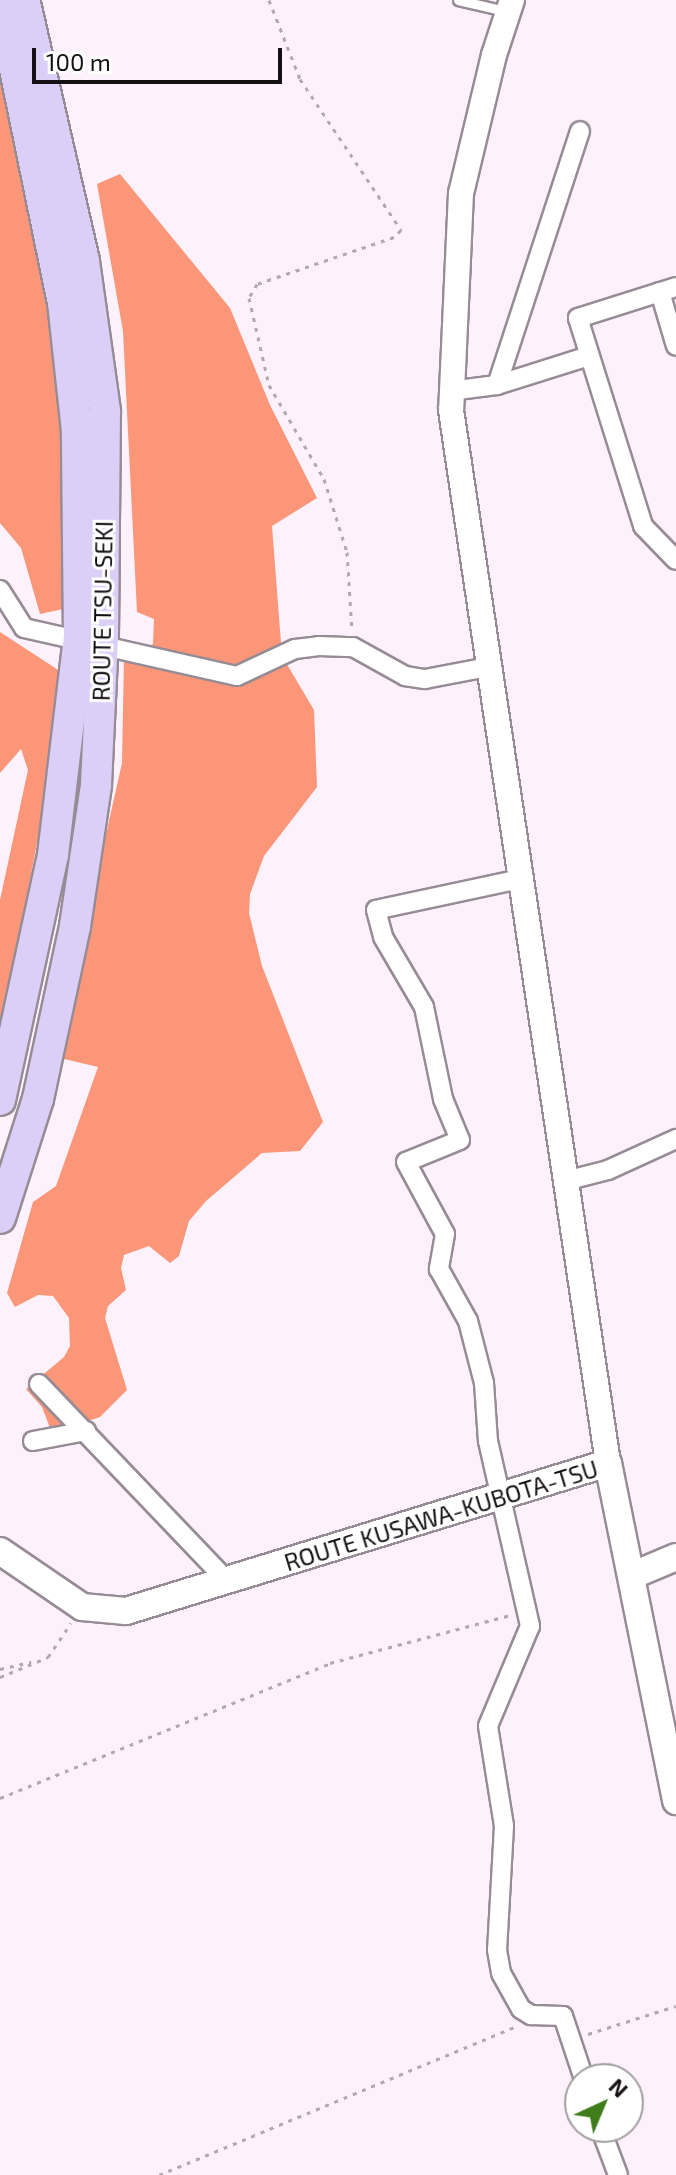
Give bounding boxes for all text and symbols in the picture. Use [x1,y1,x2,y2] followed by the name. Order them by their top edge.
[36,32,286,82] scale bar
[46,47,111,76] text: 100 m
[86,520,118,702] street label: ROUTE TSU-SEKI
[281,1453,601,1577] street label: ROUTE KUSAWA-KUBOTA-TSU
[564,2063,644,2143] north arrow
[605,2072,634,2102] text: N

